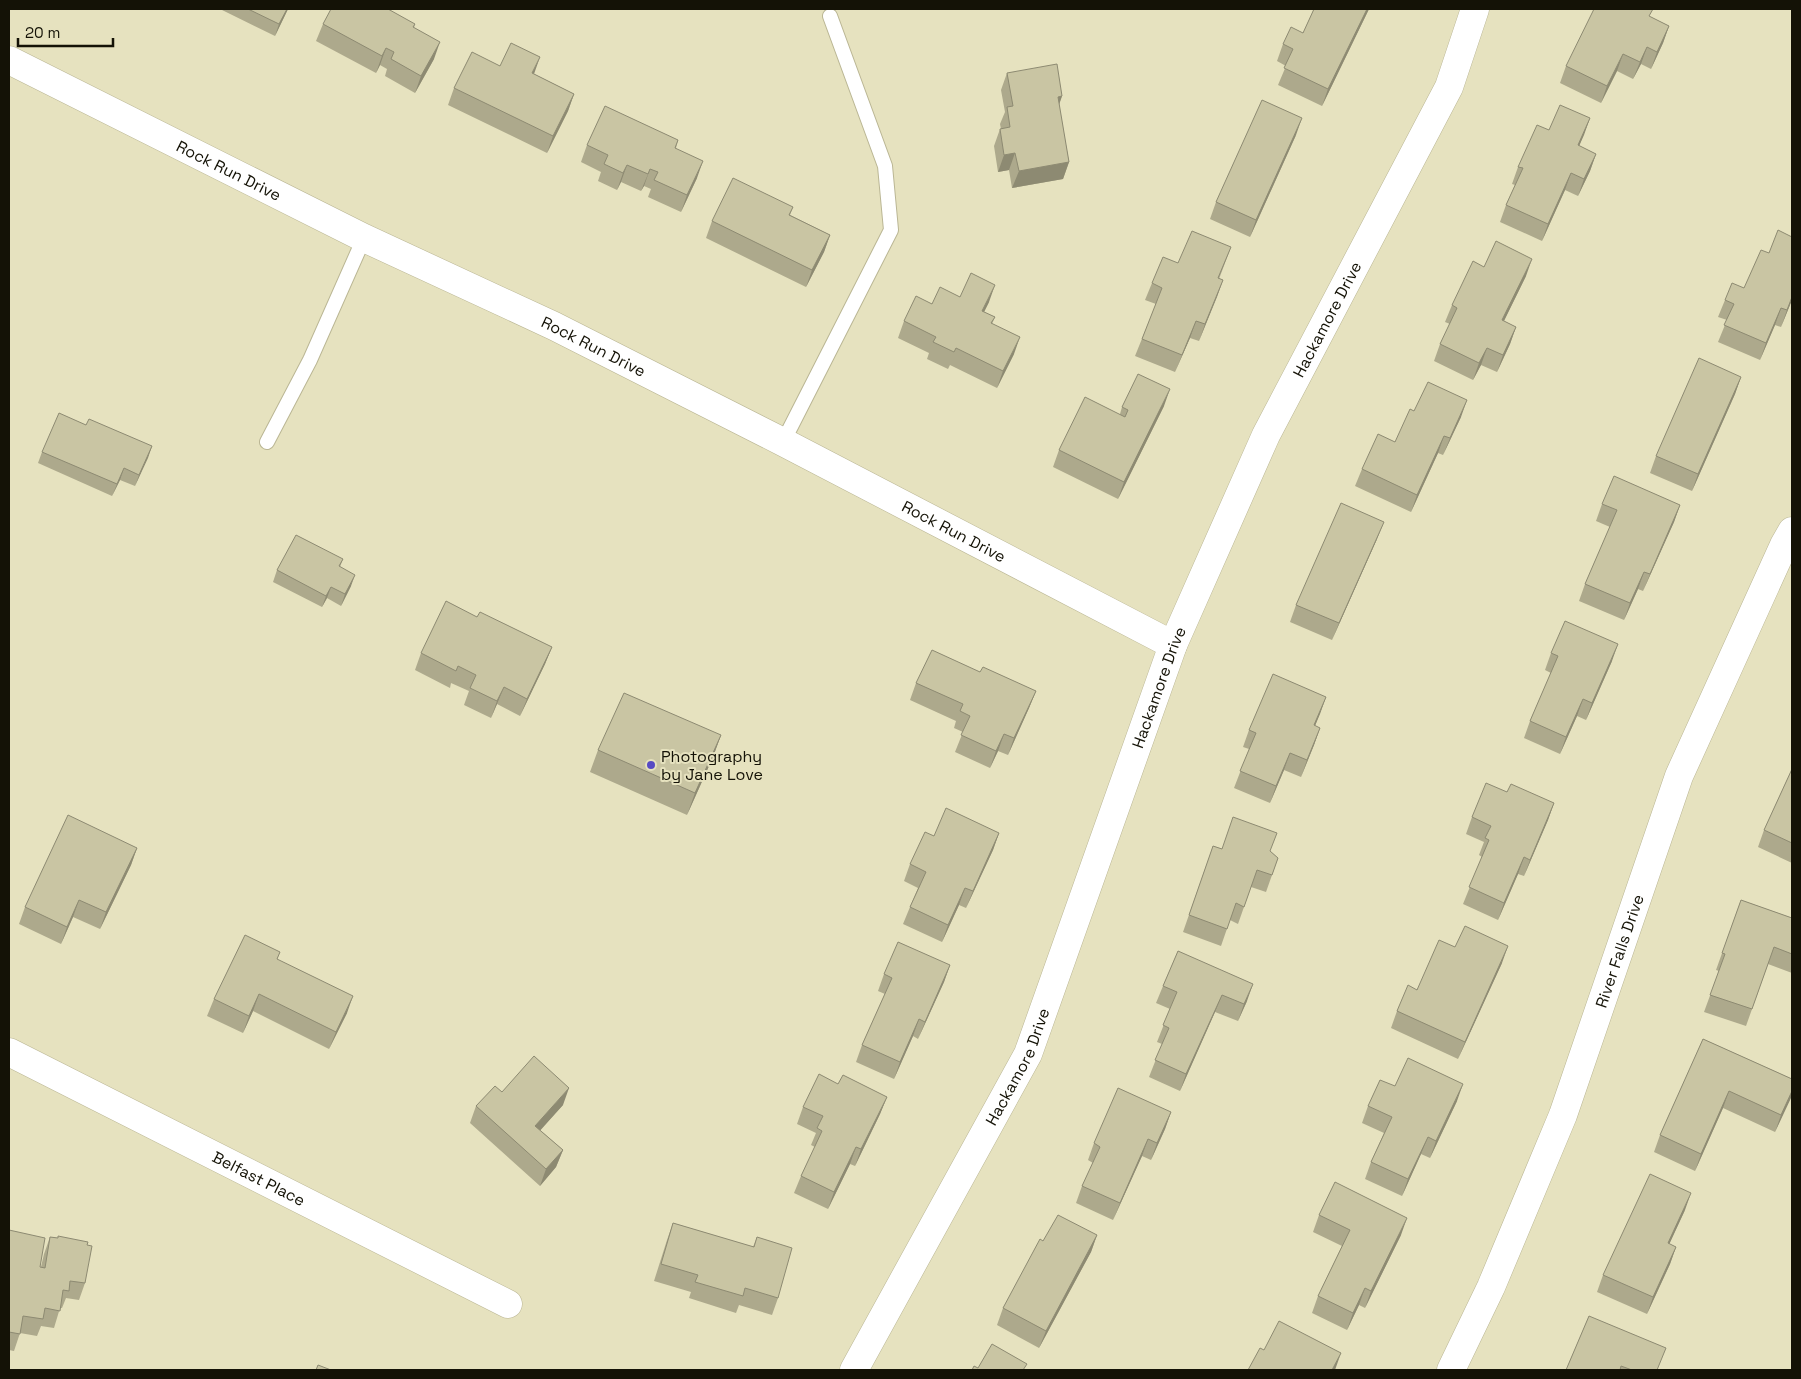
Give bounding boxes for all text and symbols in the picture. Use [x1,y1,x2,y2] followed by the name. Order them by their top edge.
[18,15,112,47] scale bar
[25,23,60,42] text: 20 m
[173,136,285,206] street label: Rock Run Drive
[1288,258,1366,381] street label: Hackamore Drive
[538,312,649,382] street label: Rock Run Drive
[898,496,1009,567] street label: Rock Run Drive
[1127,623,1191,751] street label: Hackamore Drive
[661,746,763,785] place label: Photography by Jane Love
[645,759,657,771] marker: Photography by Jane Love
[1590,892,1649,1011] street label: River Falls Drive
[981,1005,1055,1129] street label: Hackamore Drive
[209,1146,309,1211] street label: Belfast Place

